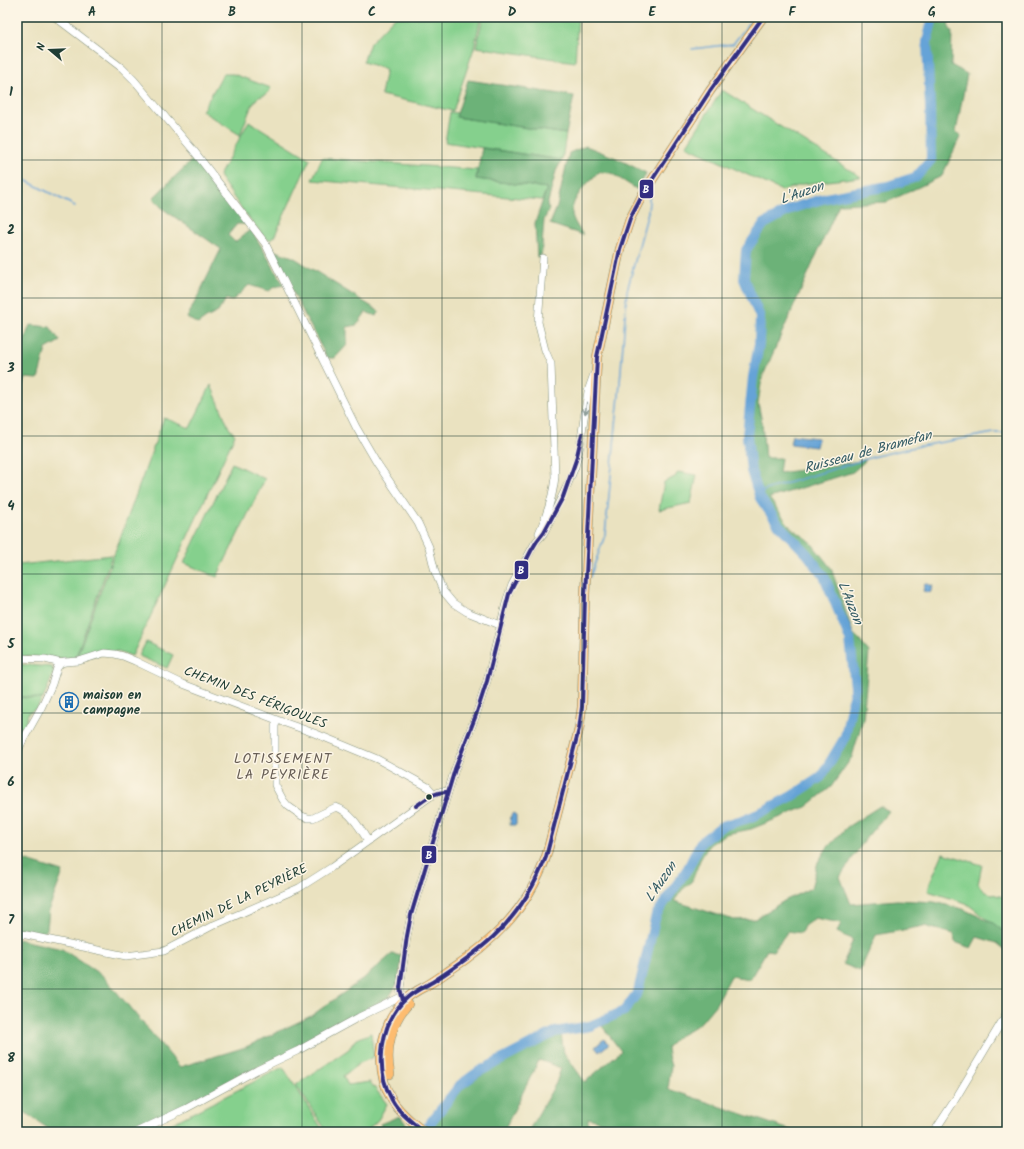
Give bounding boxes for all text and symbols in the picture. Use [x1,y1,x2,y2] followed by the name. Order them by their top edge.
[88,2,96,23] text: A
[228,2,236,23] text: B
[368,2,376,23] text: C
[508,2,517,23] text: D
[648,2,656,23] text: E
[788,2,796,23] text: F
[928,2,936,23] text: G
[30,30,70,70] north arrow
[32,41,51,53] text: N
[9,82,13,103] text: 1
[777,175,828,211] water label: L'Auzon
[639,179,654,199] line badge: B
[643,181,650,199] text: B
[7,220,15,241] text: 2
[6,358,15,379] text: 3
[582,401,590,414] one-way arrow
[802,424,936,480] water label: Ruisseau de Bramefan
[7,496,15,517] text: 4
[514,560,529,580] line badge: B
[518,562,525,580] text: B
[831,578,869,629] water label: L'Auzon
[7,634,16,655] text: 5
[180,661,330,735] street label: CHEMIN DES FÉRIGOULES
[83,685,141,721] place label: maison en campagne
[58,691,80,713] building icon: maison en campagne
[234,748,333,786] district label: LOTISSEMENT LA PEYRIÈRE
[7,772,15,793] text: 6
[424,792,434,802] unlabelled marker
[421,845,437,864] line badge: B
[426,847,433,865] text: B
[639,856,684,907] water label: L'Auzon
[167,858,312,943] street label: CHEMIN DE LA PEYRIÈRE
[8,910,15,931] text: 7
[7,1048,15,1069] text: 8

